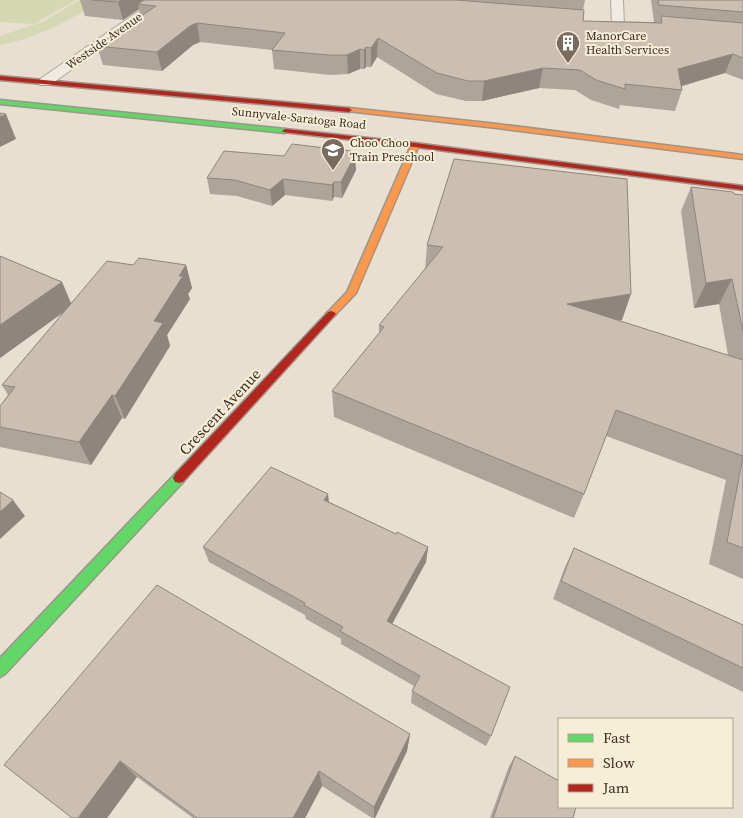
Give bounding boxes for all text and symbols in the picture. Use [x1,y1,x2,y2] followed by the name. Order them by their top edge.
[63,9,145,73] street label: Westside Avenue
[586,28,669,58] place label: ManorCare Health Services
[555,30,581,64] building icon: ManorCare Health Services
[231,103,367,133] street label: Sunnyvale-Saratoga Road
[350,135,435,165] place label: Choo Choo Train Preschool
[320,137,346,171] school or university icon: Choo Choo Train Preschool
[174,363,266,460] street label: Crescent Avenue
[558,718,733,808] legend
[603,727,630,748] text: Fast
[603,752,635,773] text: Slow
[602,777,630,798] text: Jam

